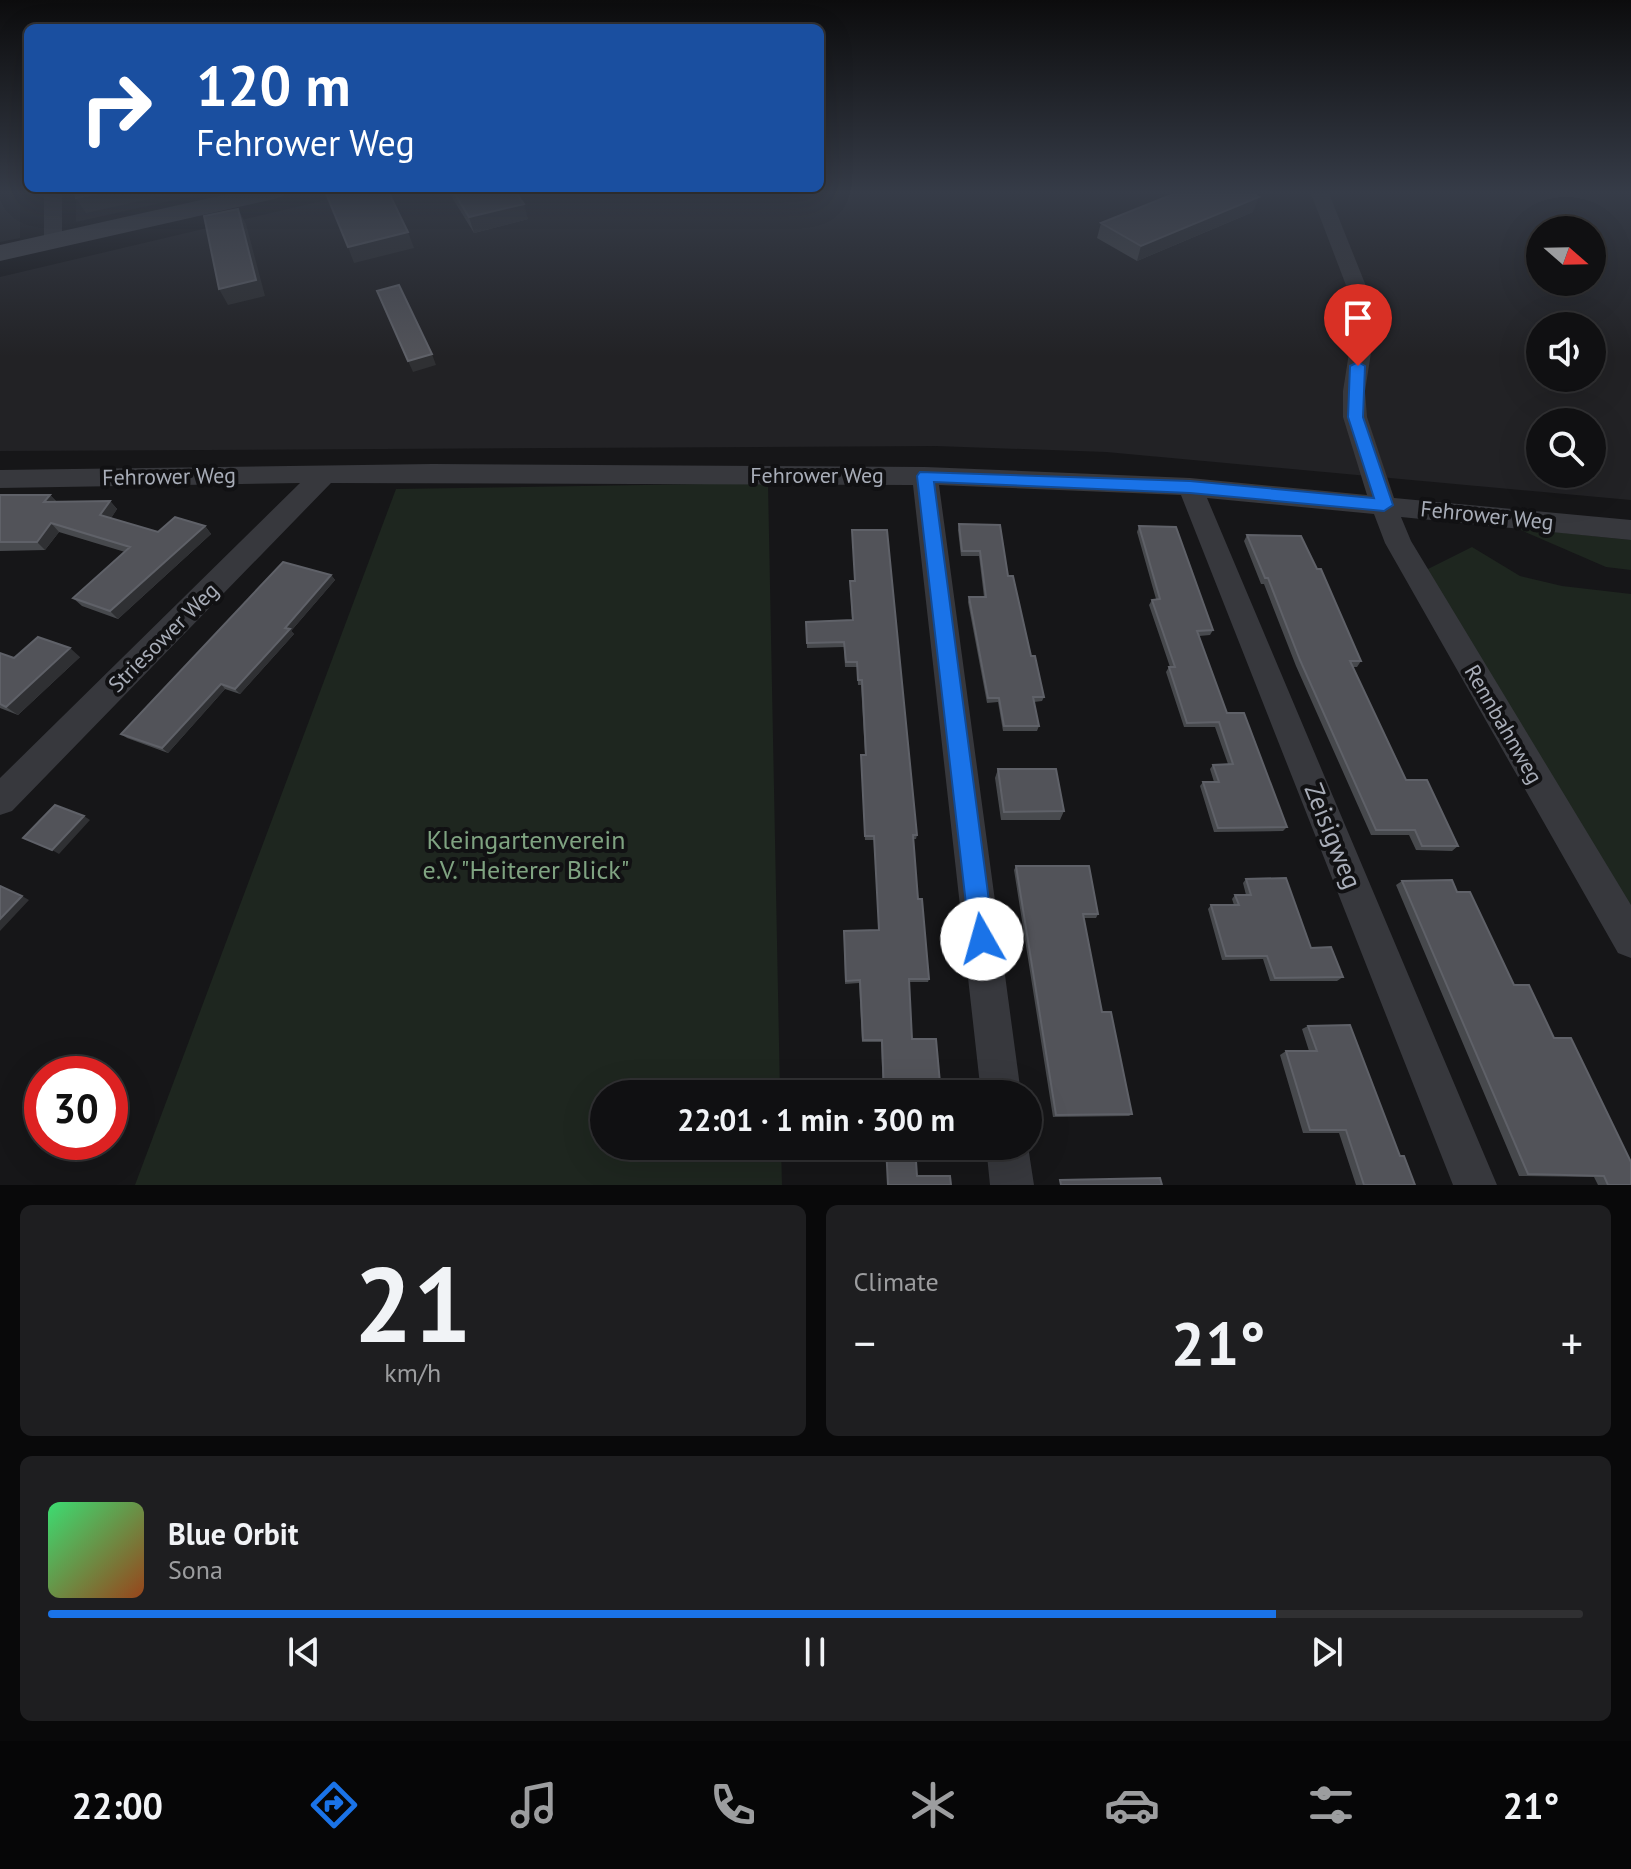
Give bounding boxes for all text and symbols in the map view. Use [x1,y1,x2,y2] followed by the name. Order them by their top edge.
[196,49,351,121] text: 120 m
[64,56,168,160] icon: right
[196,119,415,166] text: Fehrower Weg
[1526,216,1606,296] north arrow
[1526,216,1606,488] map controls
[1324,284,1392,366] pin
[1336,296,1380,340] icon: arrive
[1526,312,1606,392] button: sound
[1526,408,1606,488] button: search
[102,461,236,491] street label: Fehrower Weg
[750,461,884,489] street label: Fehrower Weg
[1419,494,1555,536] street label: Fehrower Weg
[102,576,224,698] street label: Striesower Weg
[1459,659,1549,789] street label: Rennbahnweg
[1297,778,1369,893] street label: Zeisigweg
[423,823,629,886] park label: Kleingartenverein e.V. "Heiterer Blick"
[940,897,1024,981] position arrow
[24,1056,128,1160] speed limit sign: 30
[677,1100,955,1139] text: 22:01 · 1 min · 300 m
[354,1236,472,1371] text: 21
[854,1265,939,1298] text: Climate
[1171,1304,1265,1382] text: 21°
[854,1314,876,1371] text: −
[1561,1314,1583,1371] text: +
[384,1356,441,1389] text: km/h
[168,1514,298,1553] text: Blue Orbit
[168,1553,223,1586] text: Sona
[282,1630,326,1674] icon: previous
[793,1630,837,1674] icon: pause
[1305,1630,1349,1674] icon: next
[306,1777,362,1833] icon: directions
[506,1777,562,1833] icon: music
[705,1777,761,1833] icon: phone
[905,1777,961,1833] icon: climate
[1104,1777,1160,1833] icon: car
[1303,1777,1359,1833] icon: filters
[72,1782,163,1829] text: 22:00
[1503,1782,1559,1829] text: 21°

